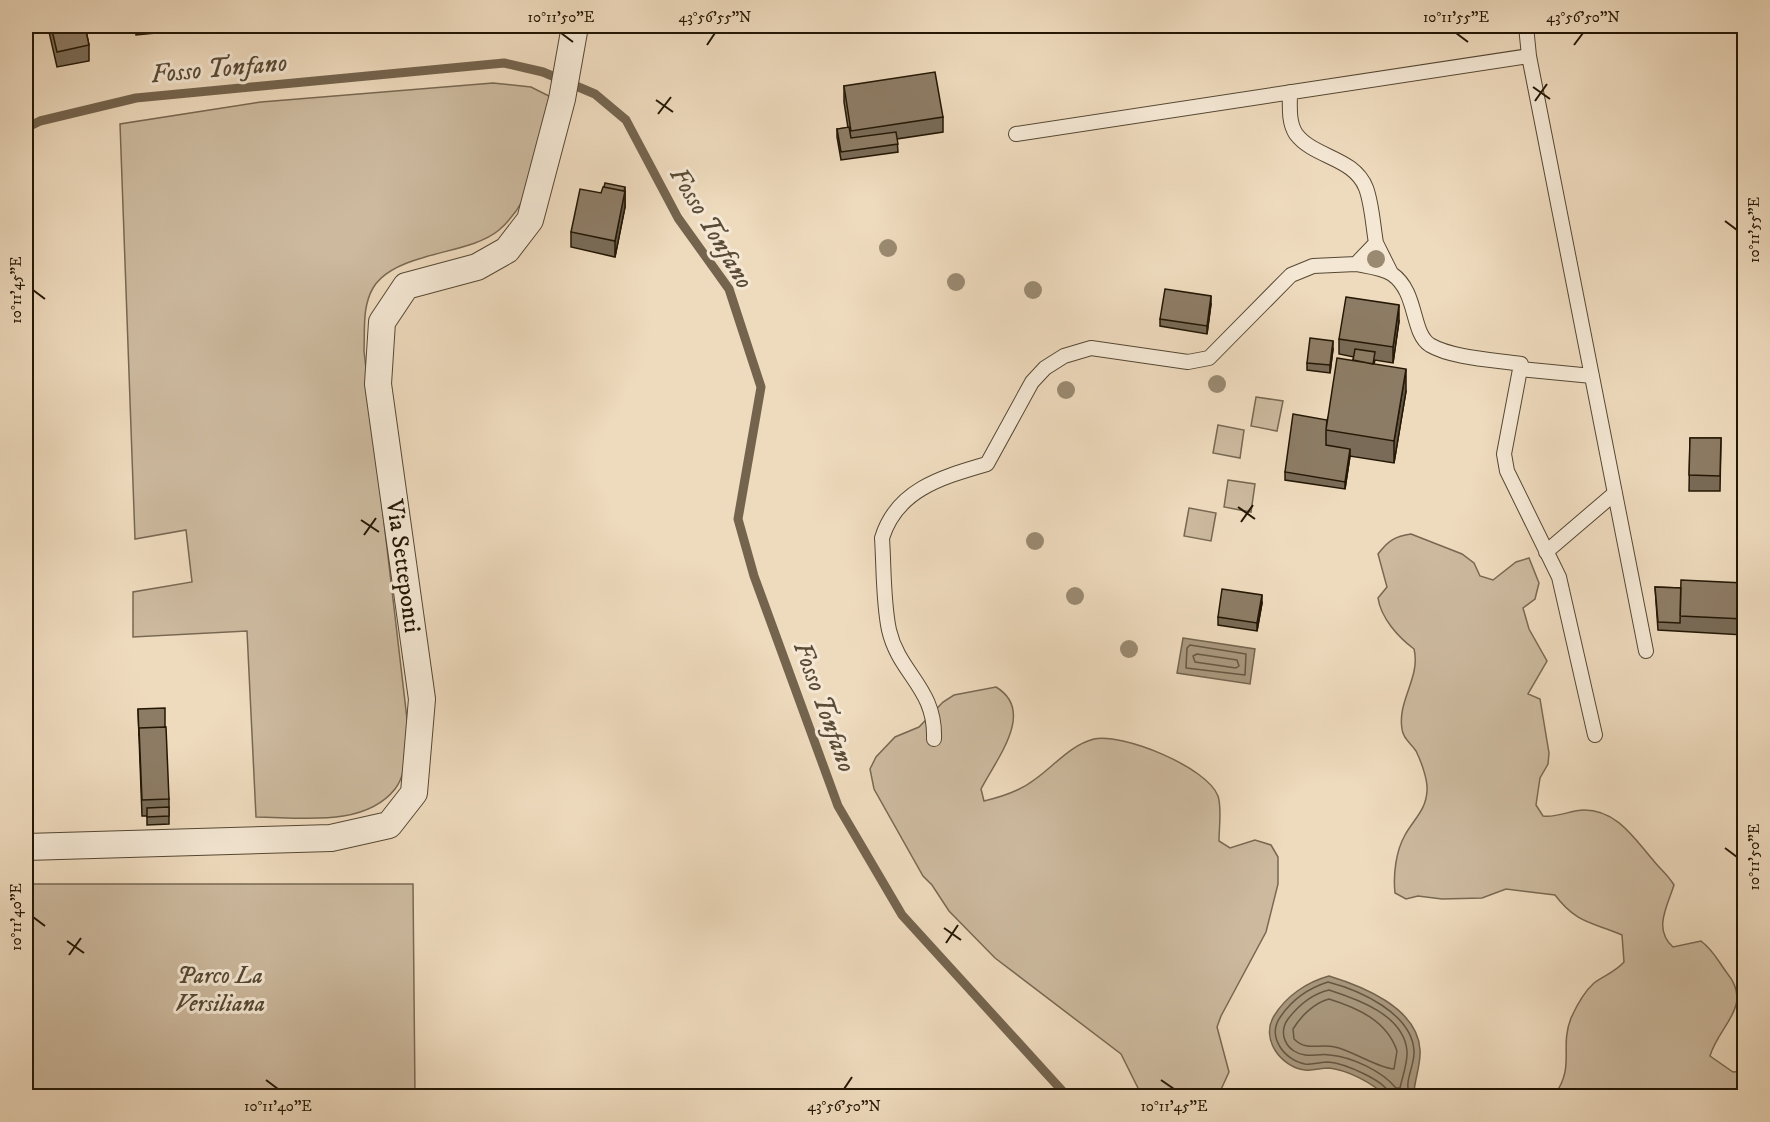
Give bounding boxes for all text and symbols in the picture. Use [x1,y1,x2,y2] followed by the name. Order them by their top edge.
[528,8,595,27] text: 10°11'50"E
[679,8,751,27] text: 43°56'55"N
[1423,8,1489,27] text: 10°11'55"E
[1546,8,1620,27] text: 43°56'50"N
[149,47,289,91] water label: Fosso Tonfano
[662,161,760,295] water label: Fosso Tonfano
[1745,197,1764,263] text: 10°11'55"E
[7,256,26,324] text: 10°11'45"E
[379,496,427,635] street label: Via Setteponti
[785,637,863,777] water label: Fosso Tonfano
[1745,823,1764,890] text: 10°11'50"E
[7,883,26,951] text: 10°11'40"E
[175,961,265,1019] park label: Parco La Versiliana
[244,1097,312,1116] text: 10°11'40"E
[807,1097,881,1116] text: 43°56'50"N
[1140,1097,1208,1116] text: 10°11'45"E

